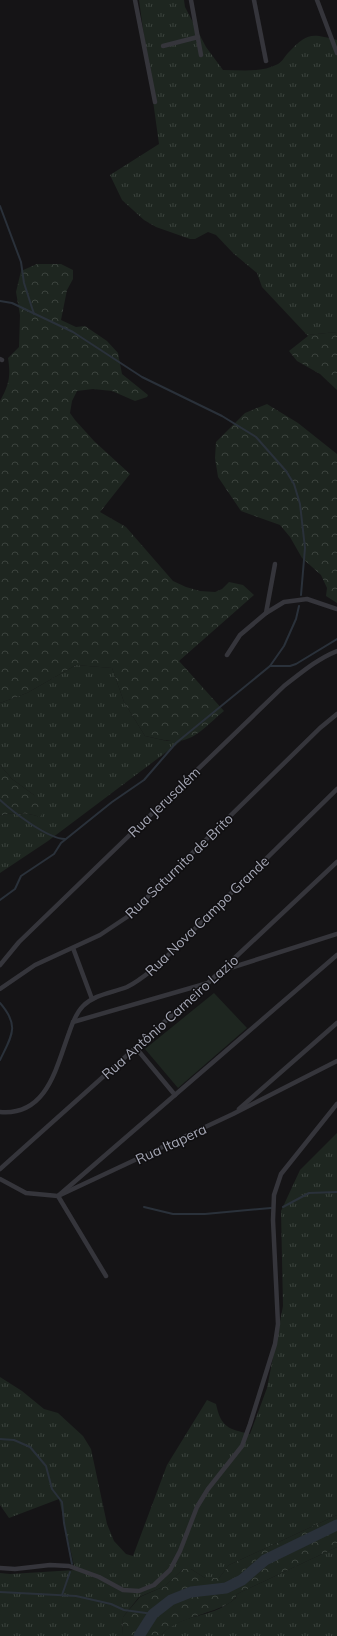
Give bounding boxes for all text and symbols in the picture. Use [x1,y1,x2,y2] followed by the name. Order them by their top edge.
[124,763,204,841] street label: Rua Jerusalém
[121,810,237,922] street label: Rua Saturnito de Brito
[141,852,273,980] street label: Rua Nova Campo Grande
[98,951,242,1083] street label: Rua Antônio Carneiro Lazio
[133,1120,209,1168] street label: Rua Itapera

